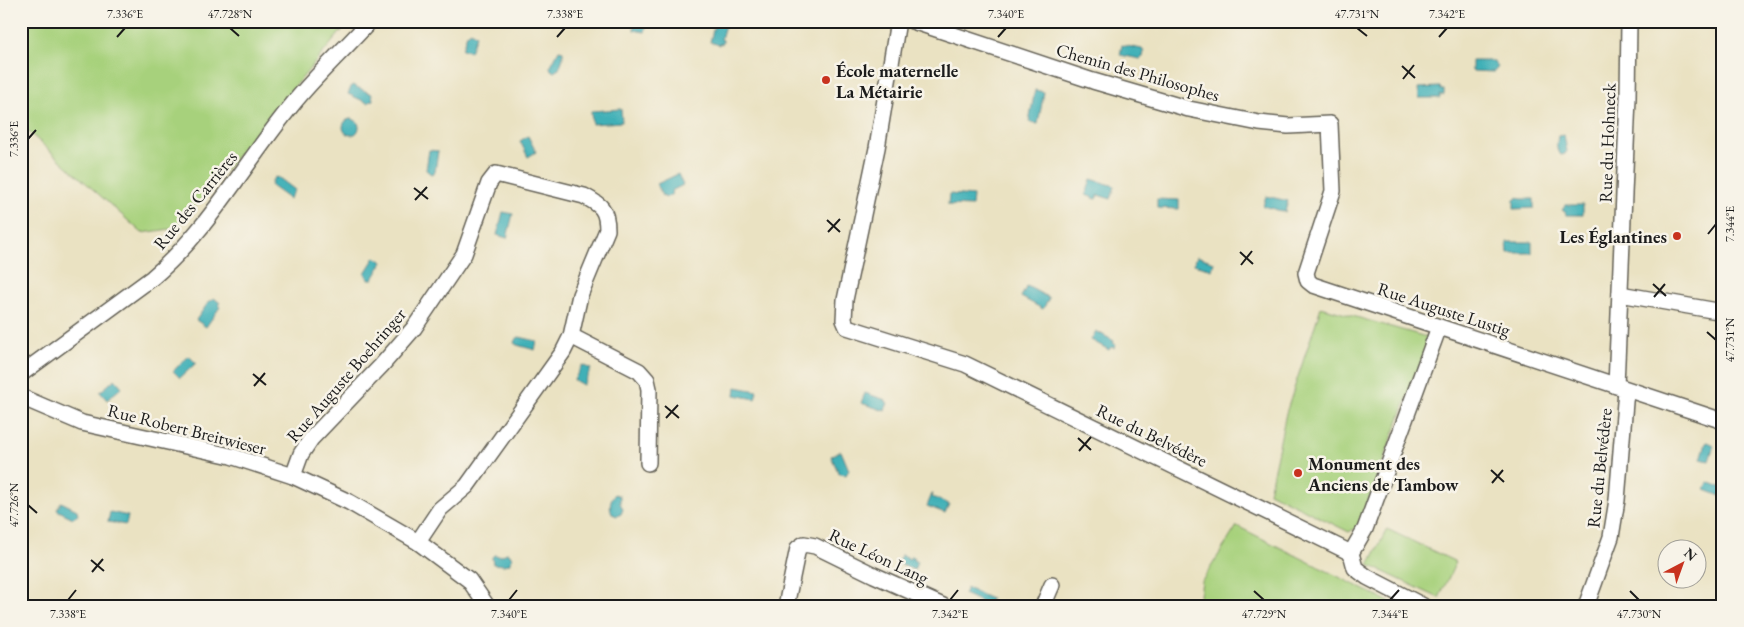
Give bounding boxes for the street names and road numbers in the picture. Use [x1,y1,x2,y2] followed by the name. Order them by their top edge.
[1054,38,1223,106] street label: Chemin des Philosophes
[1593,82,1621,203] street label: Rue du Hohneck
[148,146,242,254] street label: Rue des Carrières
[1375,277,1513,341] street label: Rue Auguste Lustig
[281,303,411,447] street label: Rue Auguste Boehringer
[105,398,269,460] street label: Rue Robert Breitwieser
[1093,398,1211,472] street label: Rue du Belvédère
[1581,407,1617,529] street label: Rue du Belvédère
[825,523,933,589] street label: Rue Léon Lang

